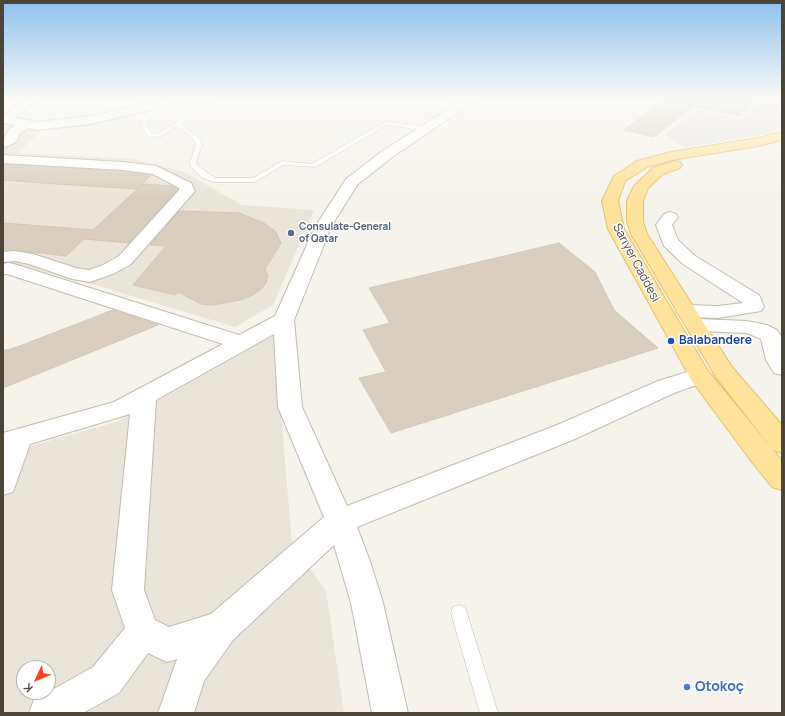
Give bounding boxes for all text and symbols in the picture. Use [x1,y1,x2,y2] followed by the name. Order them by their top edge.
[299,221,391,244] place label: Consulate-General of Qatar
[609,221,663,305] street label: Sarıyer Caddesi
[286,228,296,238] marker: Consulate-General of Qatar
[679,334,752,348] place label: Balabandere
[666,336,676,346] marker: Balabandere
[16,660,56,700] north arrow
[695,679,744,695] place label: Otokoç
[20,680,36,696] text: K
[682,682,692,692] marker: Otokoç

